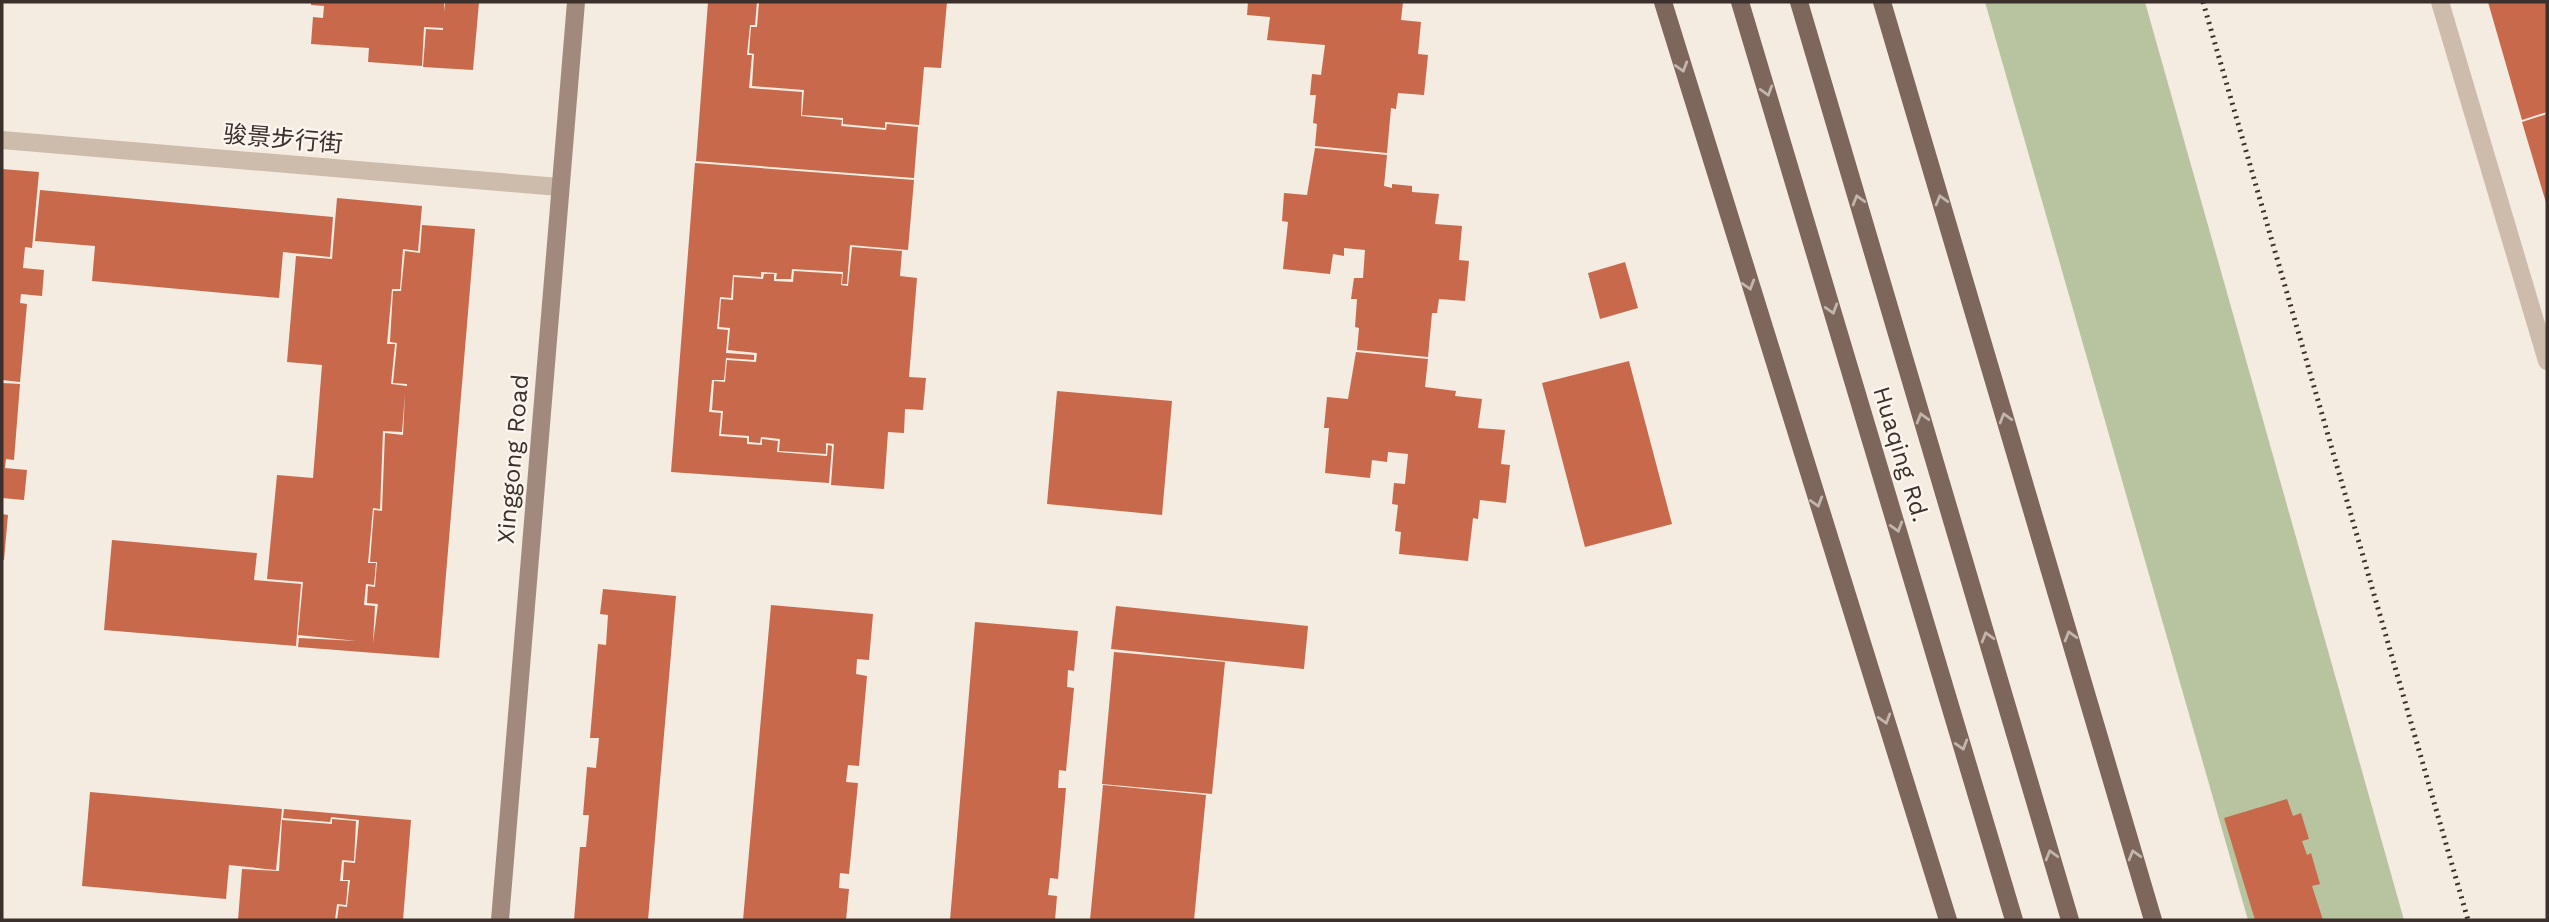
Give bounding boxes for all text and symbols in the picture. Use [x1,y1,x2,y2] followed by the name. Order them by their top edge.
[1674,61,1689,73] one-way arrow
[1758,84,1773,96] one-way arrow
[222,120,344,158] street label: 骏景步行街
[1851,194,1866,206] one-way arrow
[1934,194,1949,206] one-way arrow
[1740,278,1755,290] one-way arrow
[1823,302,1838,314] one-way arrow
[492,373,534,545] street label: Xinggong Road
[1867,383,1935,525] street label: Huaqing Rd.
[1916,413,1931,425] one-way arrow
[1999,413,2014,425] one-way arrow
[1808,495,1823,507] one-way arrow
[1888,520,1903,532] one-way arrow
[1980,631,1995,643] one-way arrow
[2063,631,2078,643] one-way arrow
[1877,712,1891,725] one-way arrow
[1953,738,1968,750] one-way arrow
[2045,849,2060,861] one-way arrow
[2127,849,2142,861] one-way arrow

